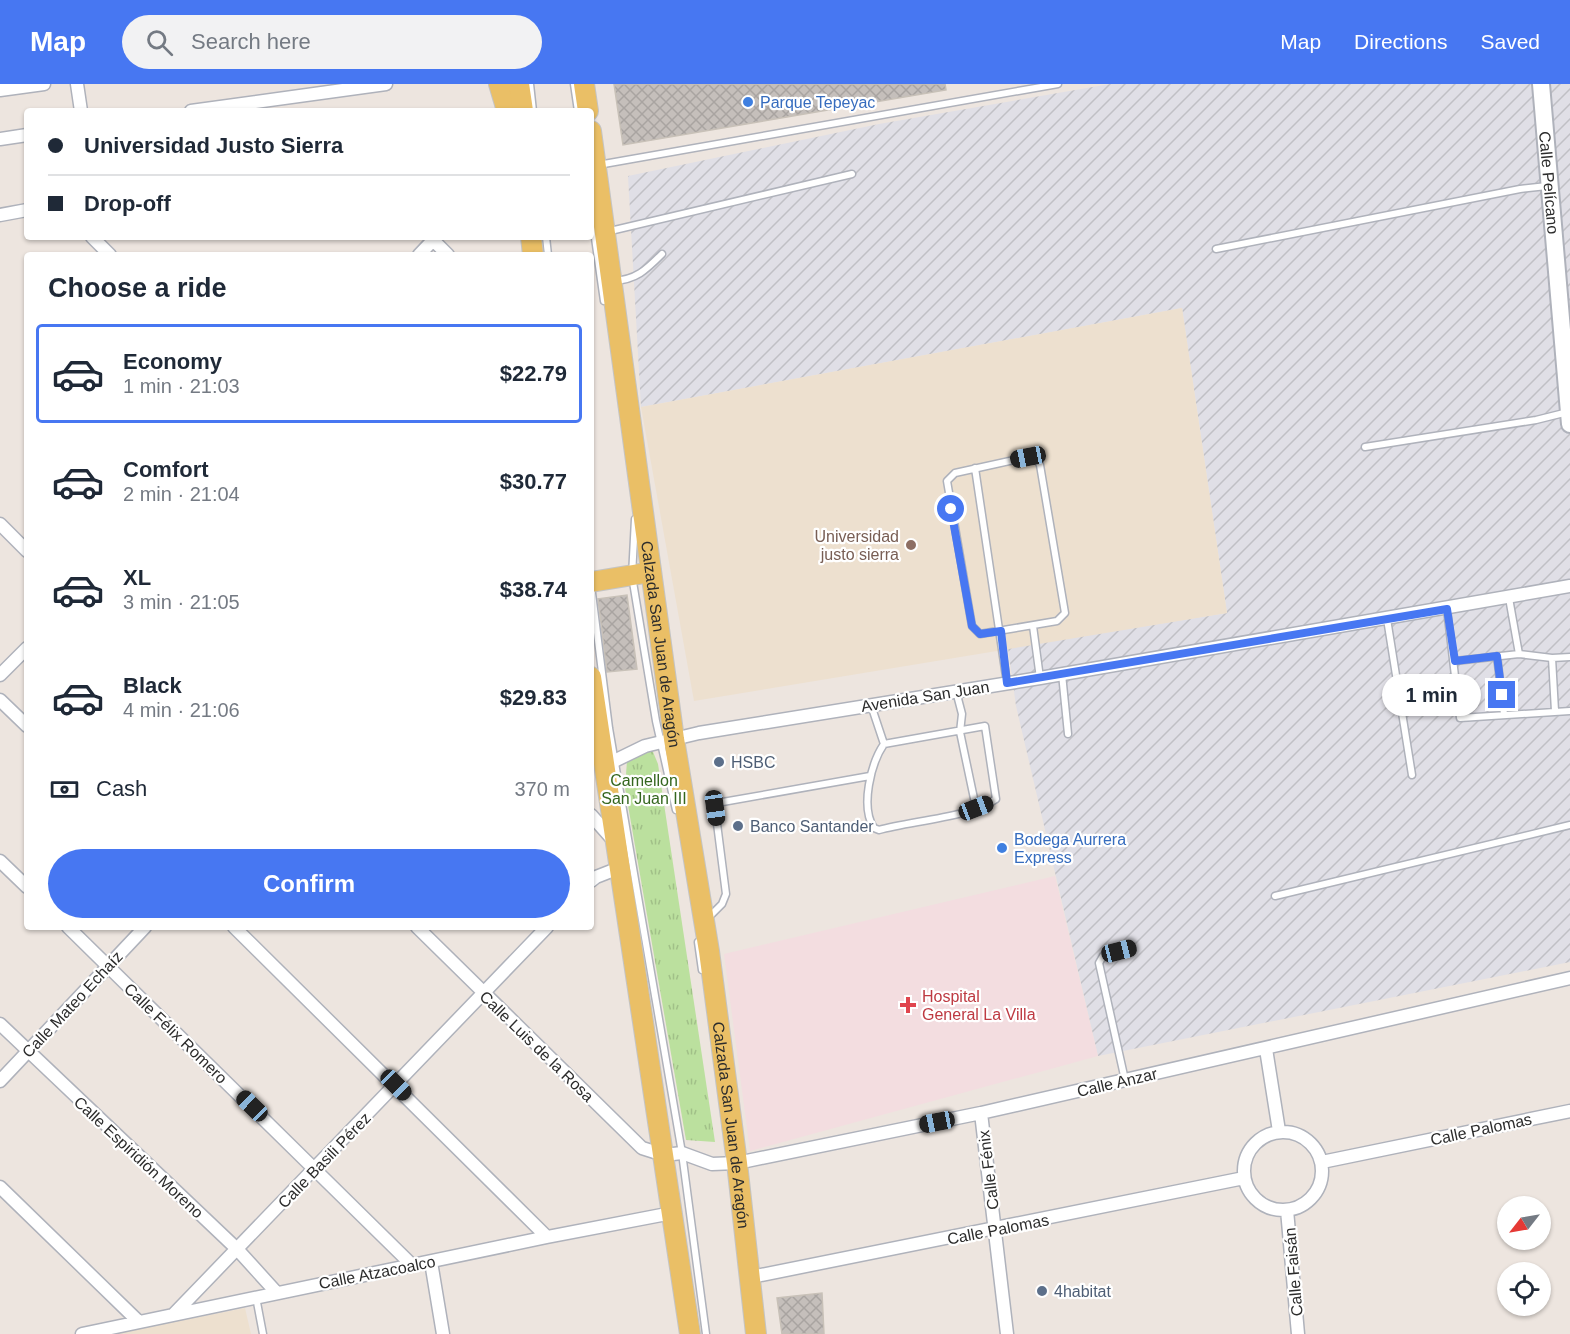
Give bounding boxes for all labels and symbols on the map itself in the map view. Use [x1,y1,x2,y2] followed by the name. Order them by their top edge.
[760,94,875,111] place label: Parque Tepeyac
[741,95,755,109] marker: Parque Tepeyac
[1536,131,1562,235] street label: Calle Pelícano
[1009,445,1047,469] car
[937,495,964,522] route start
[815,528,899,563] place label: Universidad justo sierra
[904,538,918,552] marker: Universidad justo sierra
[638,540,683,749] street label: Calzada San Juan de Aragón
[1382,674,1481,716] callout: 1 min
[860,678,990,715] street label: Avenida San Juan
[1488,681,1515,708] route end
[731,754,775,771] place label: HSBC
[712,755,726,769] marker: HSBC
[601,772,687,807] park label: Camellon San Juan III
[704,789,726,827] car
[956,793,996,823] car
[750,818,874,835] place label: Banco Santander
[731,819,745,833] marker: Banco Santander
[1014,831,1126,866] place label: Bodega Aurrera Express
[995,841,1009,855] marker: Bodega Aurrera Express
[1099,938,1139,964] car
[19,948,126,1061] street label: Calle Mateo Echaíz
[121,980,231,1087] street label: Calle Félix Romero
[476,988,597,1105] street label: Calle Luis de la Rosa
[922,988,1036,1023] place label: Hospital General La Villa
[899,996,917,1014] marker: Hospital General La Villa
[709,1021,752,1229] street label: Calzada San Juan de Aragón
[1075,1065,1160,1100] street label: Calle Anzar
[377,1066,415,1104] car
[233,1087,271,1125] car
[71,1093,207,1222] street label: Calle Espiridión Moreno
[275,1109,374,1211] street label: Calle Basili Pérez
[918,1110,956,1134] car
[1429,1110,1533,1149] street label: Calle Palomas
[975,1129,1002,1211] street label: Calle Fénix
[1497,1196,1551,1250] north arrow
[946,1211,1050,1248] street label: Calle Palomas
[1281,1227,1306,1317] street label: Calle Faisán
[317,1253,437,1292] street label: Calle Atzacoalco
[1054,1283,1111,1300] place label: 4habitat
[1035,1284,1049,1298] marker: 4habitat

